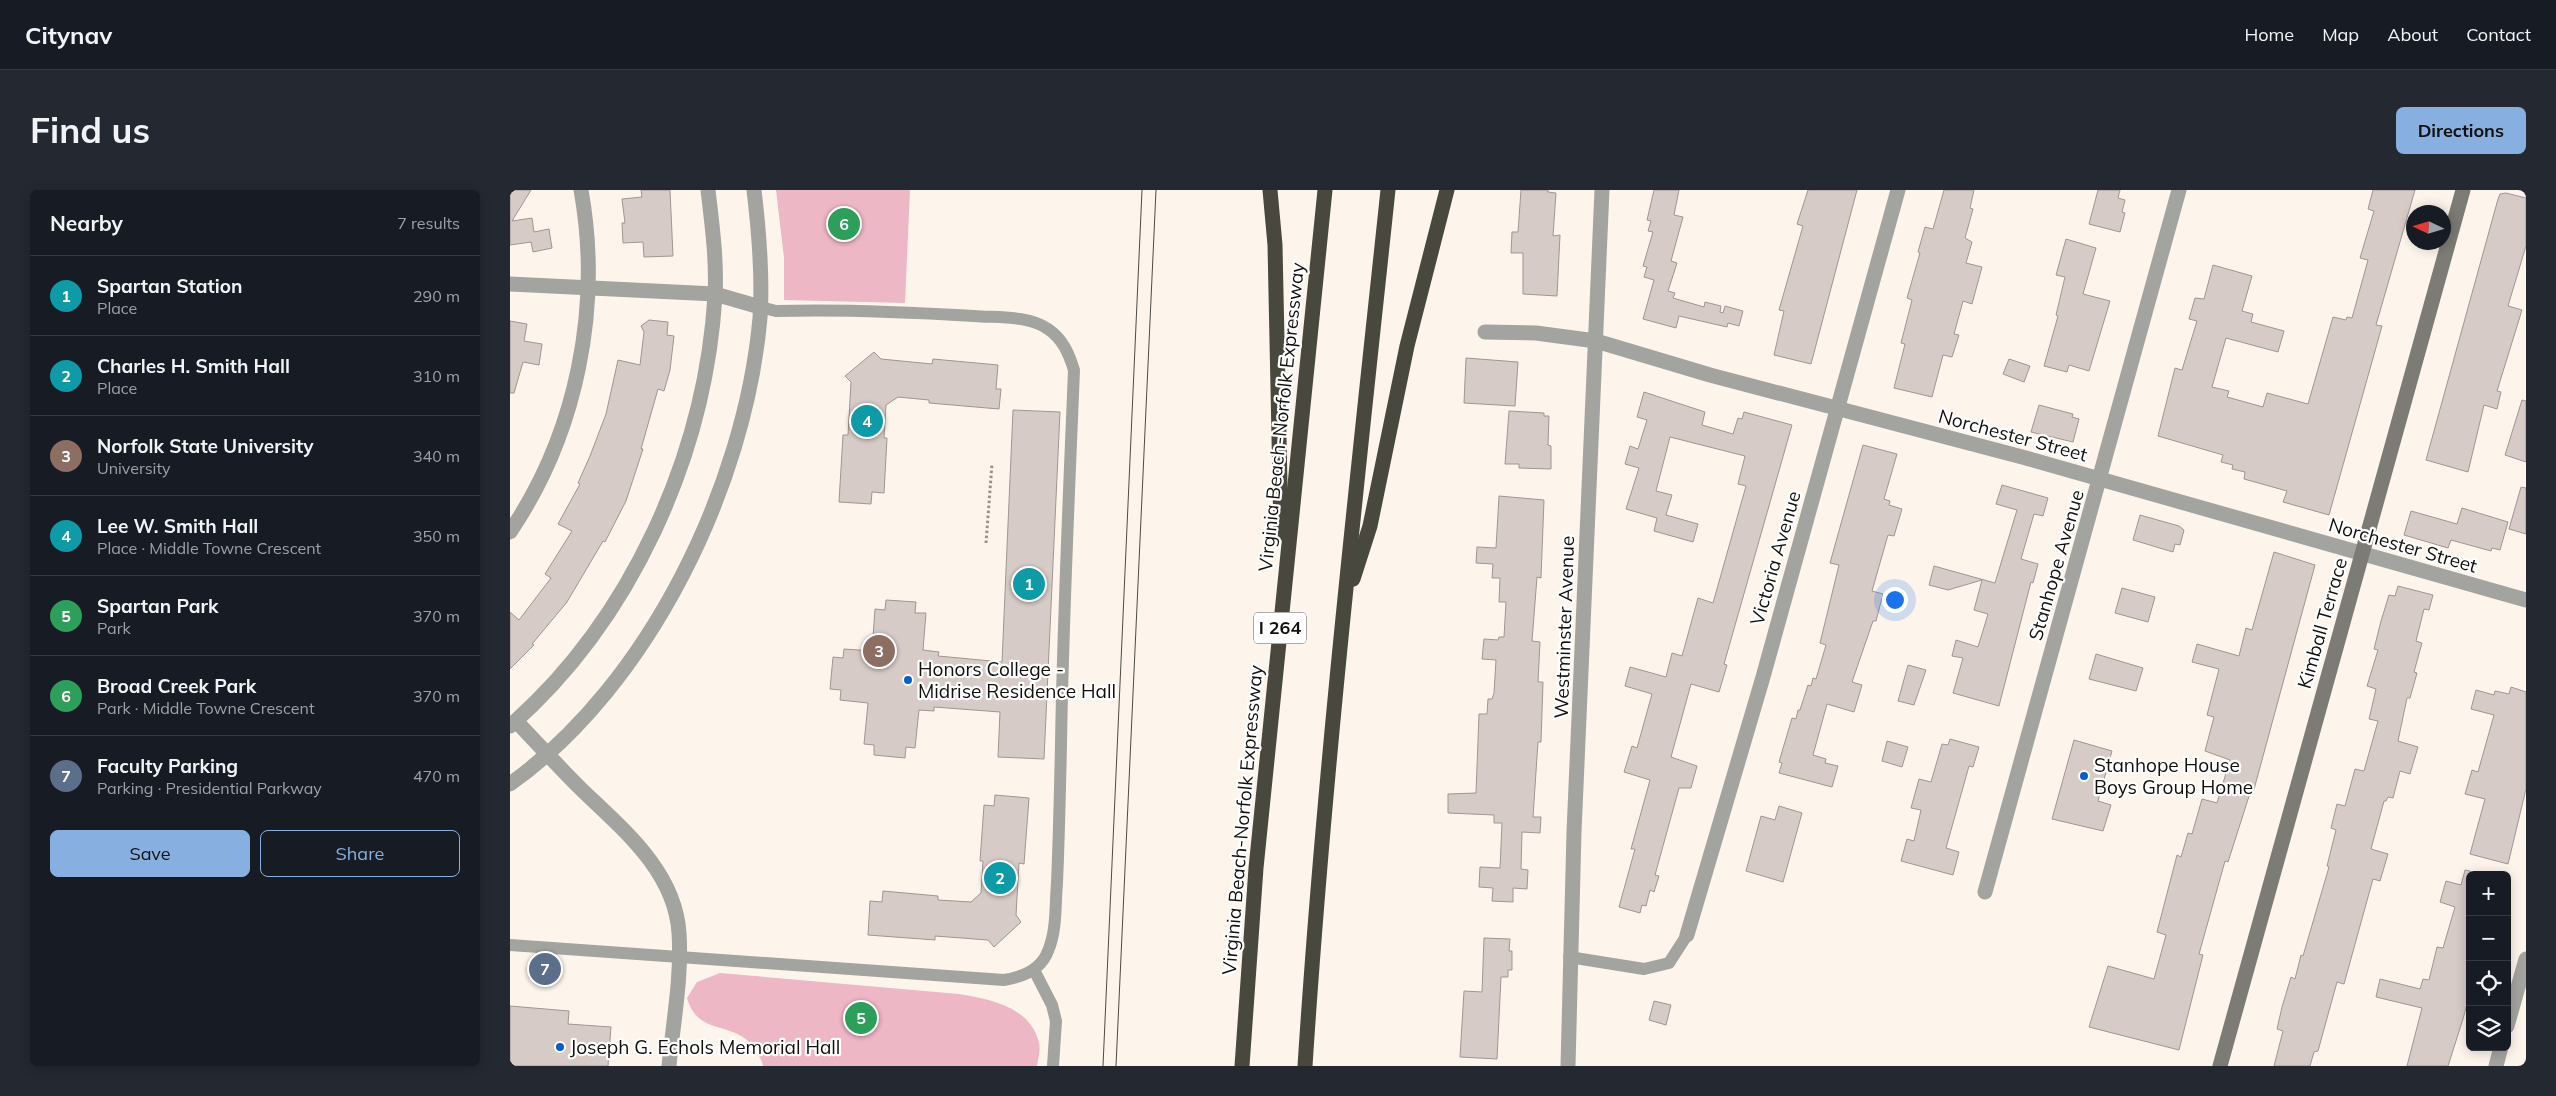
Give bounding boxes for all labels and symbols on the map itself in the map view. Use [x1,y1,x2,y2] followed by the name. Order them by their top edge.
[828,205,860,243] pin: 6
[2406,205,2451,250] north arrow
[1253,261,1309,573] street label: Virginia Beach-Norfolk Expressway
[851,402,883,440] pin: 4
[1936,404,2090,467] street label: Norchester Street
[2023,487,2089,643] street label: Stanhope Avenue
[1744,488,1806,628] street label: Victoria Avenue
[2326,512,2480,578] street label: Norchester Street
[1549,535,1579,719] street label: Westminster Avenue
[2292,555,2352,691] street label: Kimball Terrace
[1013,565,1045,603] pin: 1
[1882,587,1908,613] your location
[1254,612,1306,643] road number: I 264
[863,632,895,670] pin: 3
[918,657,1116,703] place label: Honors College - Midrise Residence Hall
[1217,664,1267,976] street label: Virginia Beach-Norfolk Expressway
[902,674,914,686] marker: Honors College - Midrise Residence Hall
[2094,753,2253,799] place label: Stanhope House Boys Group Home
[2078,770,2090,782] marker: Stanhope House Boys Group Home
[984,859,1016,897] pin: 2
[529,950,561,988] pin: 7
[845,999,877,1037] pin: 5
[570,1035,840,1059] place label: Joseph G. Echols Memorial Hall
[554,1041,566,1053] marker: Joseph G. Echols Memorial Hall

